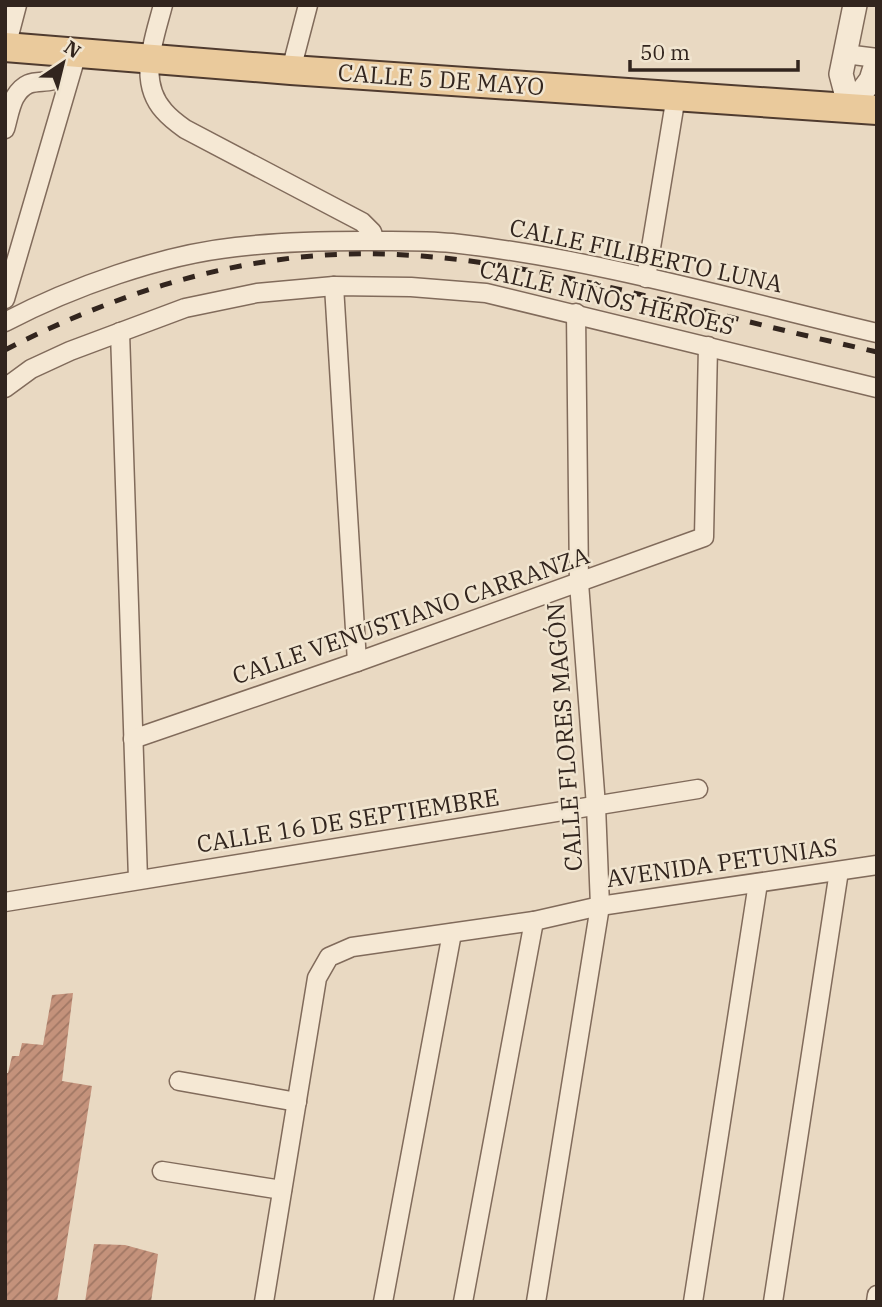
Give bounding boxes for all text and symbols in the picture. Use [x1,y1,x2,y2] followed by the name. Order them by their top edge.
[28,28,98,98] north arrow
[630,28,798,72] scale bar
[60,35,86,63] text: N
[640,38,690,66] text: 50 m
[337,56,545,102] street label: CALLE 5 DE MAYO
[507,210,786,300] street label: CALLE FILIBERTO LUNA
[477,252,738,342] street label: CALLE NIÑOS HÉROES
[228,539,594,691] street label: CALLE VENUSTIANO CARRANZA
[539,602,589,872] street label: CALLE FLORES MAGÓN
[194,780,501,860] street label: CALLE 16 DE SEPTIEMBRE
[604,830,840,894] street label: AVENIDA PETUNIAS

